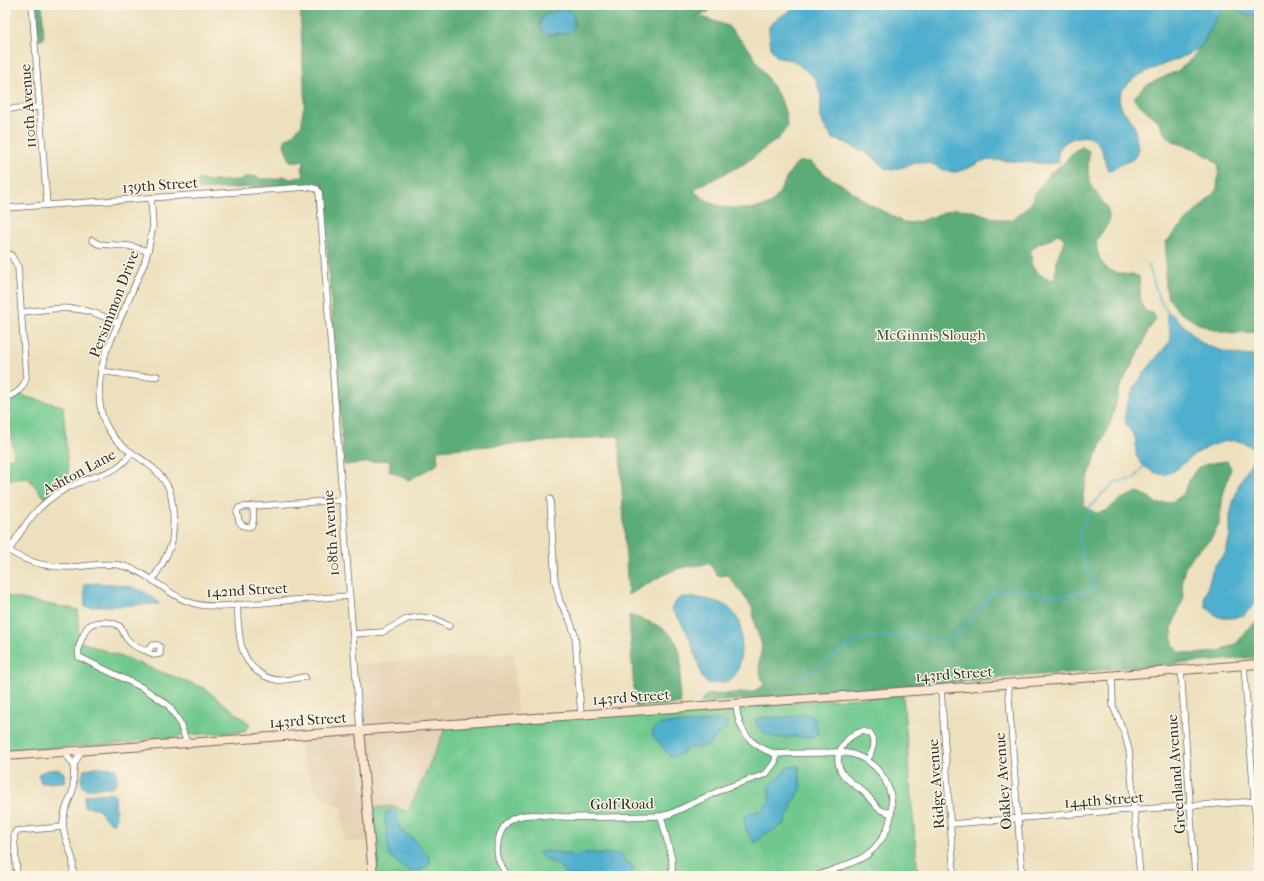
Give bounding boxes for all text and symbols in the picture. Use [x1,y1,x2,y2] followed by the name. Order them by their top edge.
[16,63,40,149] street label: 110th Avenue
[121,173,199,197] street label: 139th Street
[85,247,143,360] street label: Persimmon Drive
[876,326,987,344] park label: McGinnis Slough
[38,445,119,499] street label: Ashton Lane
[319,489,343,577] street label: 108th Avenue
[206,579,289,601] street label: 142nd Street
[915,662,994,686] street label: 143rd Street
[592,685,671,709] street label: 143rd Street
[269,708,348,732] street label: 143rd Street
[1163,713,1189,834] street label: Greenland Avenue
[991,731,1015,830] street label: Oakley Avenue
[924,738,948,830] street label: Ridge Avenue
[1064,788,1145,812] street label: 144th Street
[590,794,655,814] street label: Golf Road

